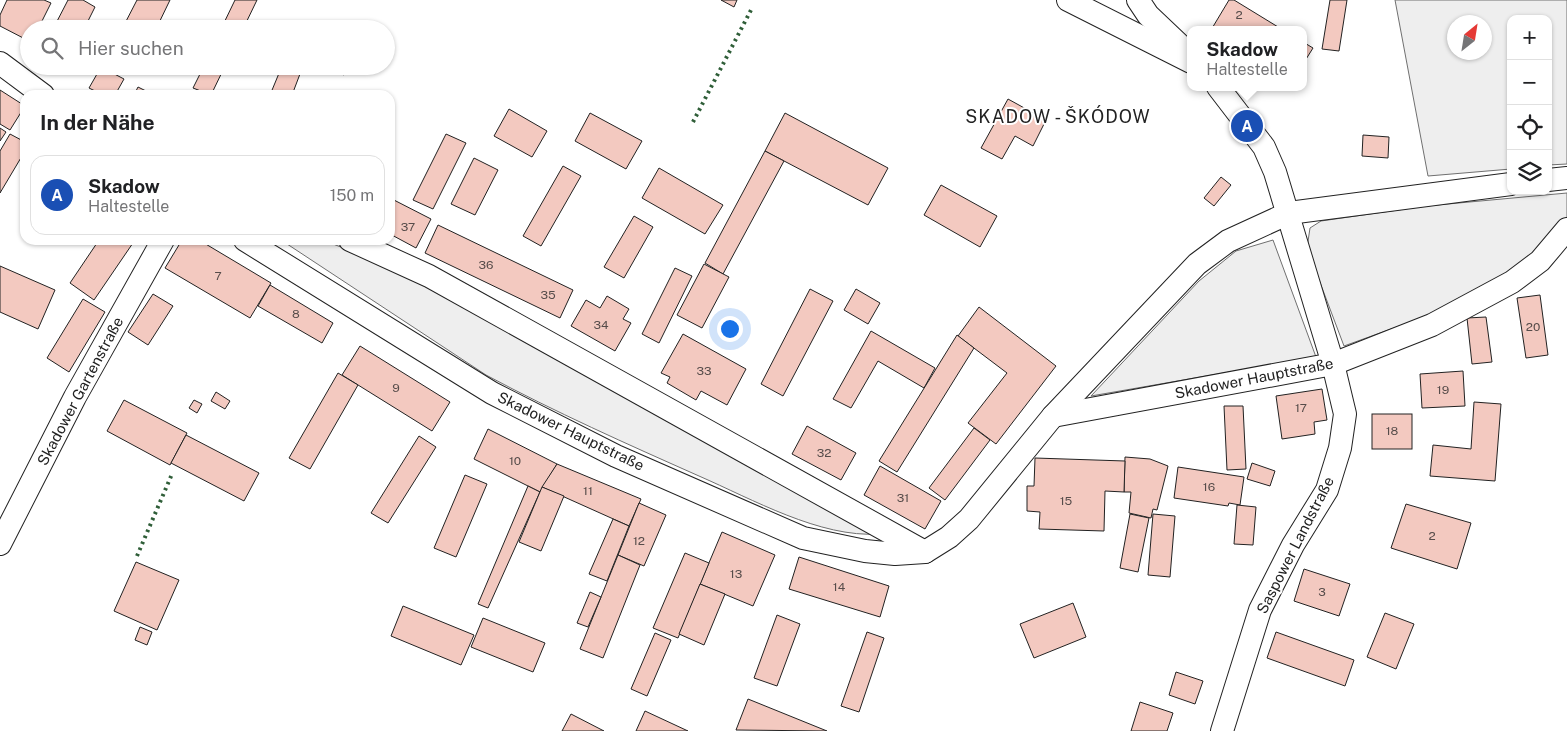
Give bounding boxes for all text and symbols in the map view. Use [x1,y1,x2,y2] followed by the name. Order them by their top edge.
[1235,8,1243,22] house number: 2
[1447,15,1492,60] north arrow
[1507,15,1552,195] map controls
[1507,15,1552,60] button: +
[20,20,395,75] search box
[1187,26,1307,91] popup
[38,34,66,62] icon: search
[78,37,184,59] text: Hier suchen
[1206,38,1278,60] text: Skadow
[1206,60,1288,79] text: Haltestelle
[1507,60,1552,105] button: −
[965,105,1151,127] district label: SKADOW - ŠKÓDOW
[1507,105,1552,150] button: locate
[1231,107,1263,145] pin: A
[40,110,155,135] text: In der Nähe
[1507,150,1552,195] button: layers
[88,175,160,197] text: Skadow
[51,186,63,205] text: A
[330,186,374,205] text: 150 m
[88,197,169,216] text: Haltestelle
[401,220,415,234] house number: 37
[479,258,493,272] house number: 36
[214,269,222,283] house number: 7
[540,288,556,302] house number: 35
[292,307,300,321] house number: 8
[34,314,126,468] street label: Skadower Gartenstraße
[717,316,743,342] your location
[593,318,609,332] house number: 34
[1526,320,1540,334] house number: 20
[1173,354,1335,402] street label: Skadower Hauptstraße
[696,364,712,378] house number: 33
[392,381,400,395] house number: 9
[1437,383,1449,397] house number: 19
[495,388,647,474] street label: Skadower Hauptstraße
[1295,401,1307,415] house number: 17
[1386,424,1399,438] house number: 18
[817,446,831,460] house number: 32
[509,454,521,468] house number: 10
[1253,474,1337,616] street label: Saspower Landstraße
[1203,480,1215,494] house number: 16
[583,484,593,498] house number: 11
[897,491,909,505] house number: 31
[1060,494,1073,508] house number: 15
[1428,529,1436,543] house number: 2
[633,534,645,548] house number: 12
[730,567,742,581] house number: 13
[833,580,846,594] house number: 14
[1318,585,1326,599] house number: 3

